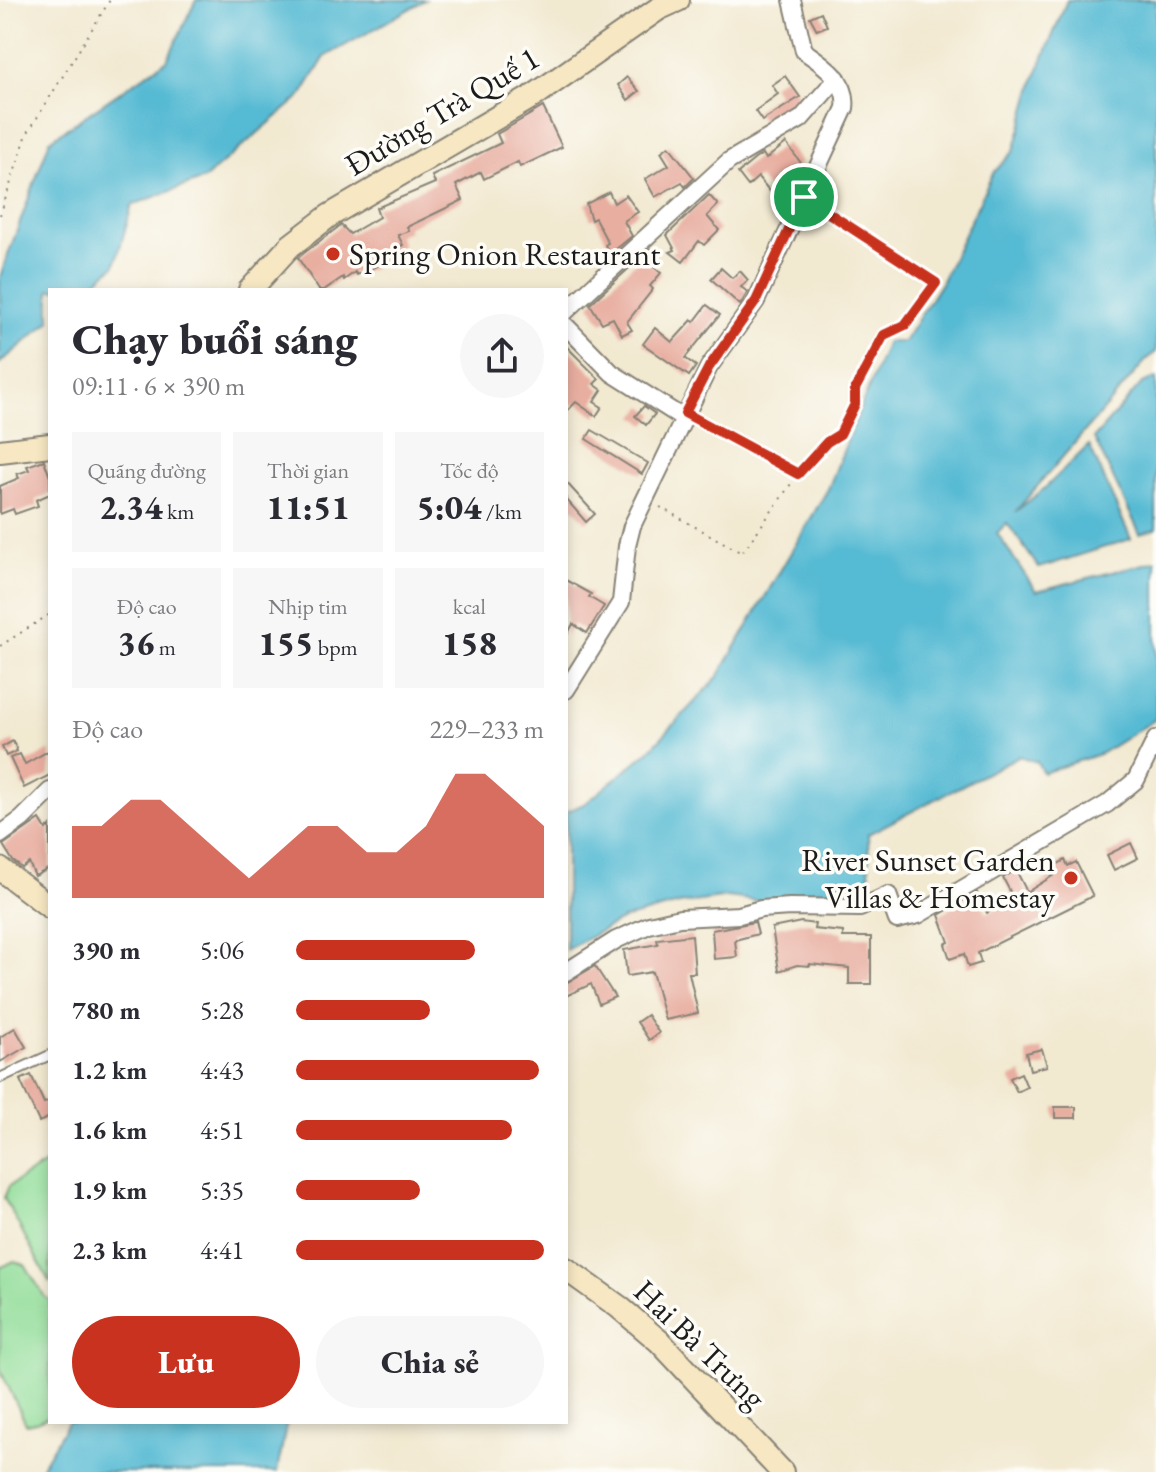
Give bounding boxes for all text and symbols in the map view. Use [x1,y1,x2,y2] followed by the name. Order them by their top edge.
[337,37,547,185] street label: Đường Trà Quế 1
[770,163,838,231] pin
[782,175,826,219] icon: arrive
[349,233,660,275] place label: Spring Onion Restaurant
[324,245,342,263] marker: Spring Onion Restaurant
[72,310,358,367] text: Chạy buổi sáng
[460,314,544,398] button: share
[72,369,245,403] text: 09:11 · 6 × 390 m
[87,456,206,485] text: Quãng đường
[267,456,349,485] text: Thời gian
[440,456,499,485] text: Tốc độ
[99,485,163,529] text: 2.34
[266,485,350,529] text: 11:51
[417,485,481,529] text: 5:04
[163,497,194,526] text: km
[481,497,522,526] text: /km
[117,592,177,621] text: Độ cao
[268,592,348,621] text: Nhịp tim
[453,592,486,621] text: kcal
[118,621,154,665] text: 36
[258,621,313,665] text: 155
[442,621,497,665] text: 158
[154,633,176,662] text: m
[313,633,358,662] text: bpm
[72,712,143,746] text: Độ cao
[429,712,544,746] text: 229–233 m
[801,839,1056,918] place label: River Sunset Garden Villas & Homestay
[1062,869,1080,887] marker: River Sunset Garden Villas & Homestay
[72,933,140,967] text: 390 m
[200,933,244,967] text: 5:06
[72,993,140,1027] text: 780 m
[200,993,244,1027] text: 5:28
[72,1053,147,1087] text: 1.2 km
[200,1053,244,1087] text: 4:43
[72,1113,147,1147] text: 1.6 km
[200,1113,244,1147] text: 4:51
[72,1173,147,1207] text: 1.9 km
[200,1173,244,1207] text: 5:35
[72,1233,147,1267] text: 2.3 km
[200,1233,244,1267] text: 4:41
[625,1270,776,1418] street label: Hai Bà Trưng
[72,1316,300,1408] button: Lưu
[316,1316,544,1408] button: Chia sẻ

